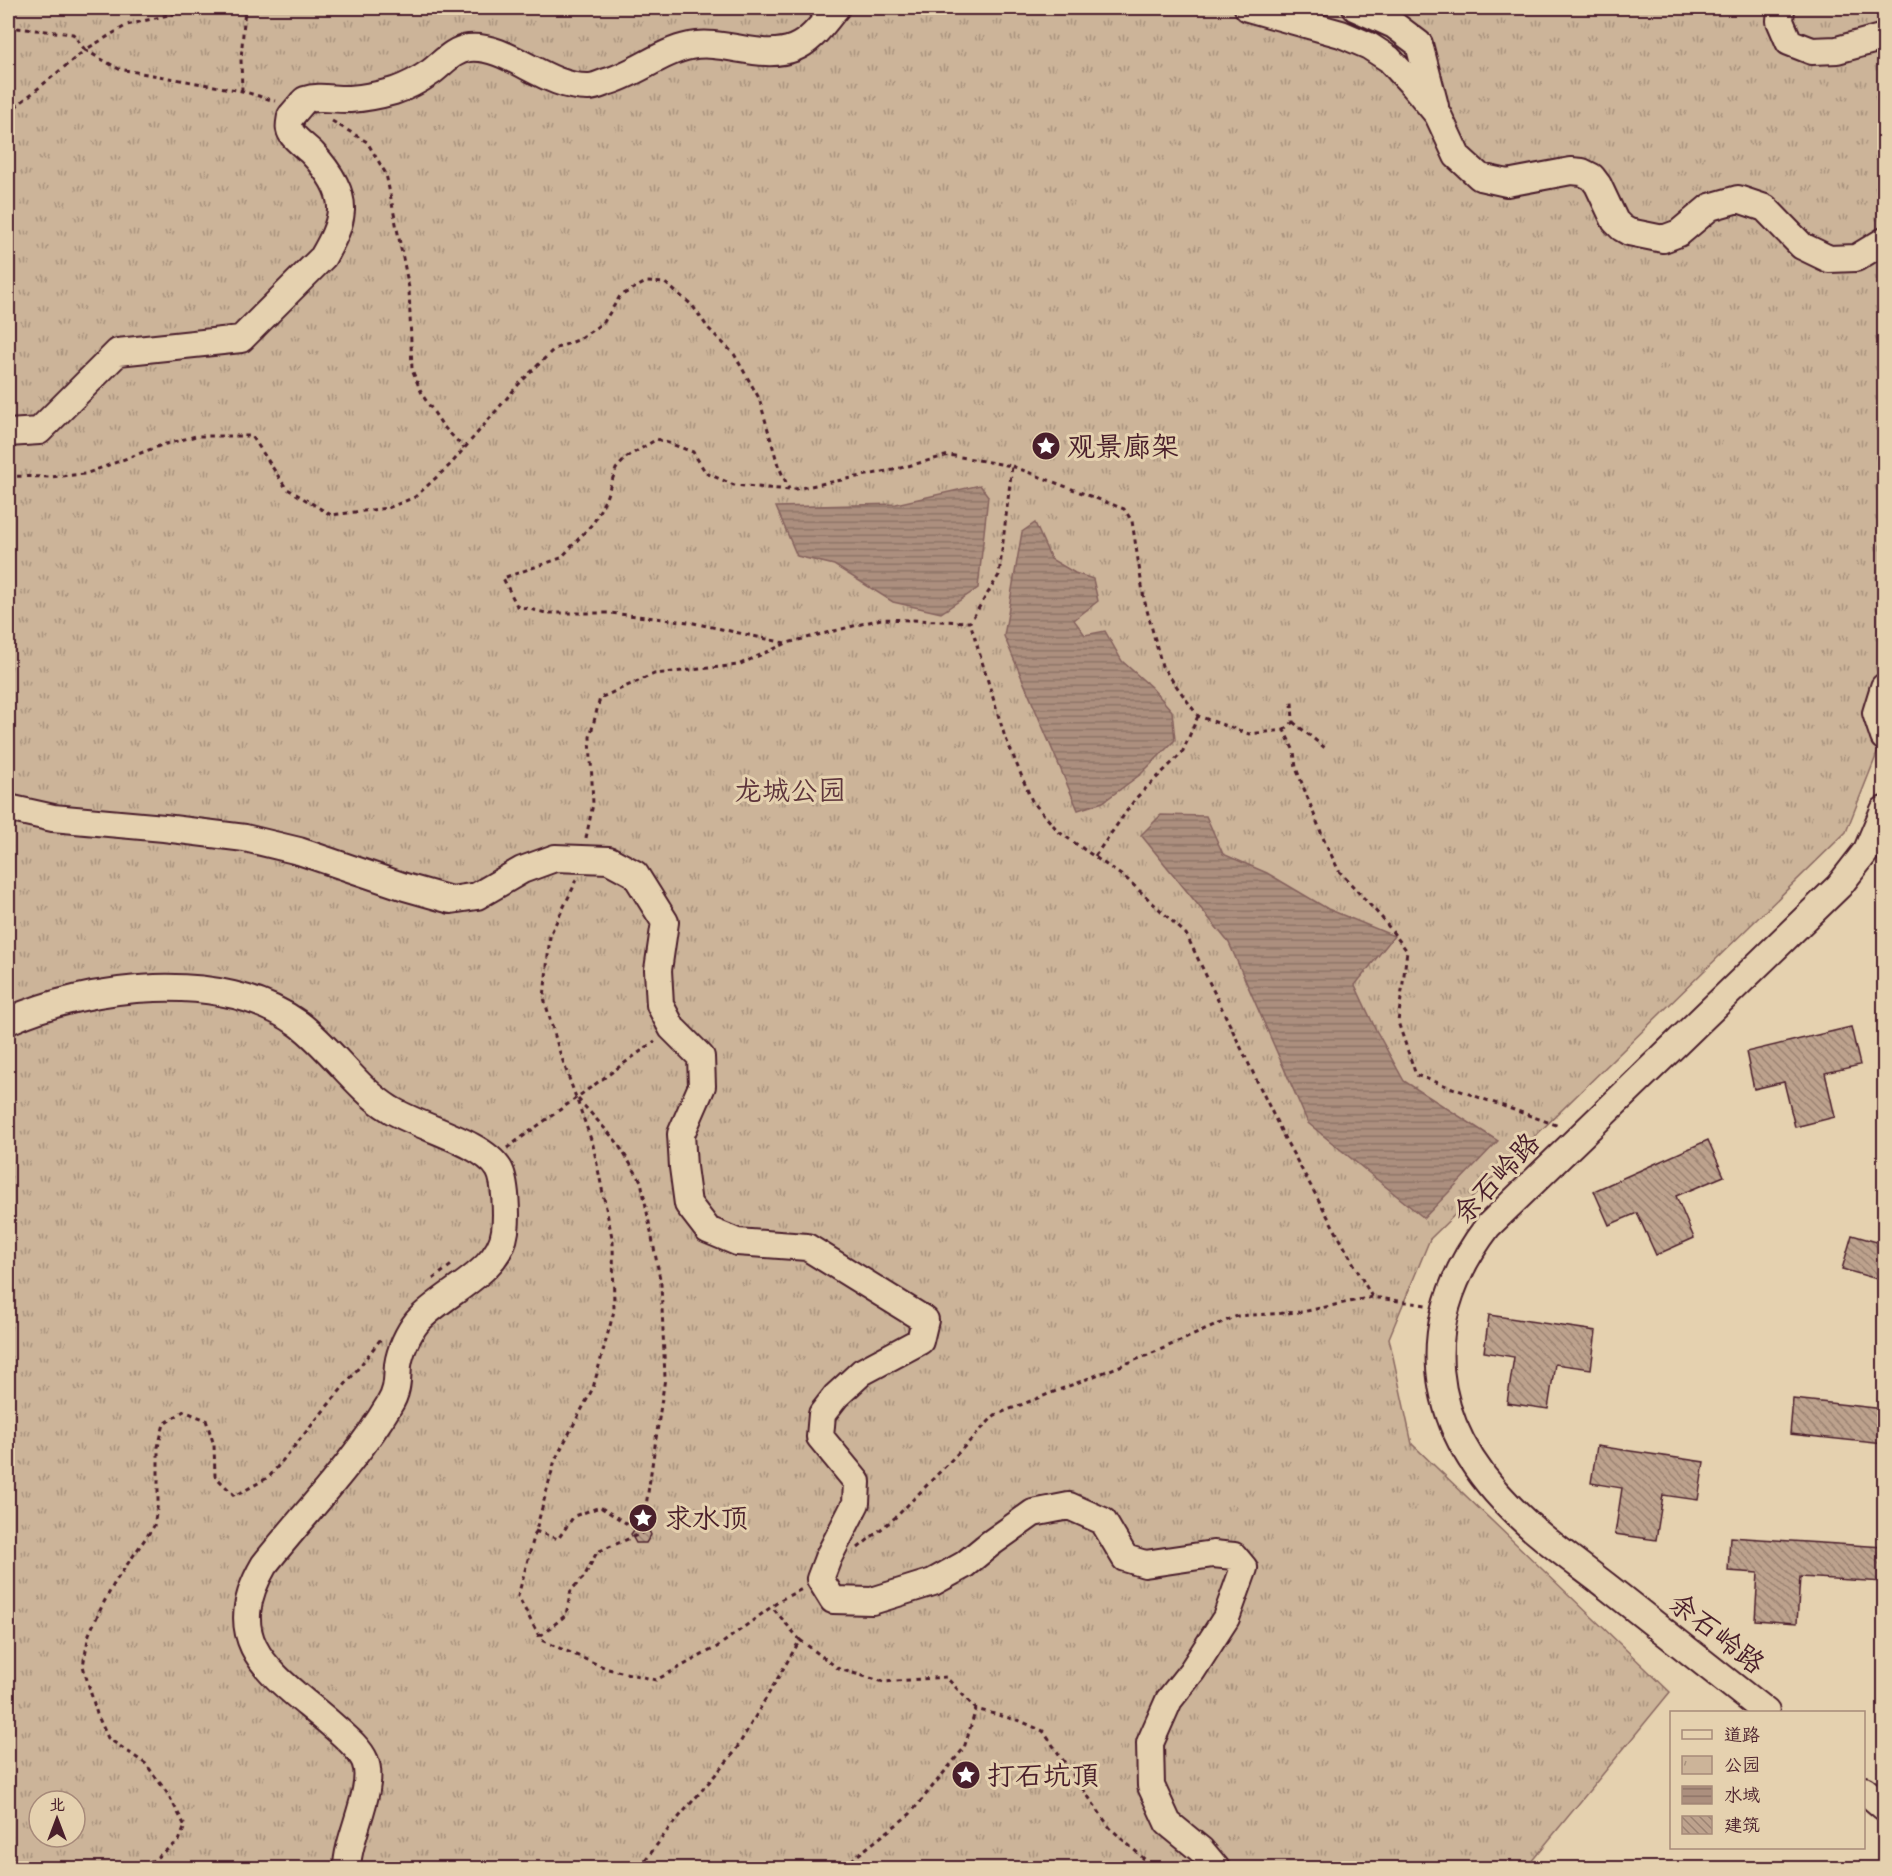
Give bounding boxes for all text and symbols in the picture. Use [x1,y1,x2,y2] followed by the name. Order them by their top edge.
[1067,429,1179,464] place label: 观景廊架
[1030,430,1062,462] place icon: 观景廊架
[734,773,846,808] park label: 龙城公园
[1445,1125,1547,1231] street label: 余石岭路
[664,1501,748,1536] place label: 求水顶
[627,1502,659,1534] place icon: 求水顶
[1662,1585,1772,1681] street label: 余石岭路
[1670,1711,1865,1849] legend
[1724,1724,1760,1746] text: 道路
[1724,1754,1760,1776] text: 公园
[987,1758,1099,1793] place label: 打石坑頂
[950,1759,982,1791] place icon: 打石坑頂
[1724,1784,1760,1806] text: 水域
[27,1789,87,1849] north arrow
[49,1795,65,1815] text: 北
[1724,1814,1760,1836] text: 建筑

